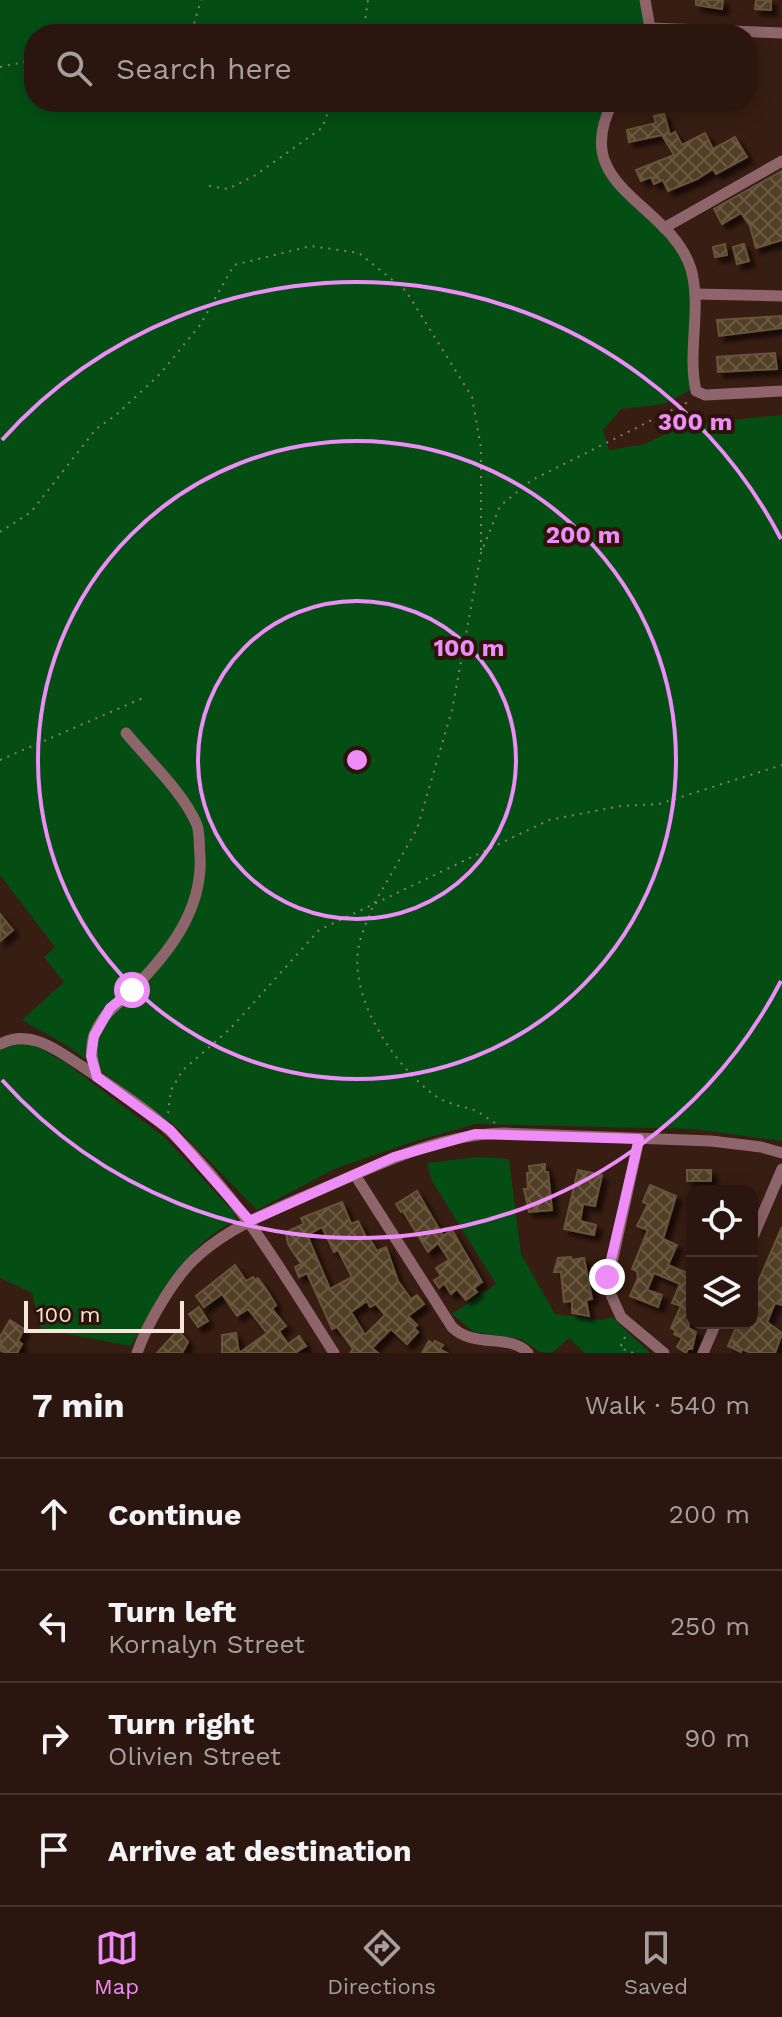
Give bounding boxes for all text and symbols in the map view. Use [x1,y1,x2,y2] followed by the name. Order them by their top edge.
[24,24,758,112] search box
[52,46,96,90] icon: search
[116,51,292,86] text: Search here
[658,408,732,436] text: 300 m
[546,521,620,549] text: 200 m
[434,634,504,662] text: 100 m
[343,746,371,774] centre of rings
[114,972,150,1008] route start
[686,1185,758,1329] map controls
[686,1185,758,1257] button: locate
[686,1257,758,1329] button: layers
[589,1259,625,1295] route end
[24,1297,184,1333] scale bar
[36,1302,100,1327] text: 100 m
[32,1385,125,1425] text: 7 min
[585,1390,750,1420] text: Walk · 540 m
[32,1492,76,1536] icon: ahead
[108,1497,241,1532] text: Continue
[669,1499,750,1529] text: 200 m
[108,1594,236,1629] text: Turn left
[32,1604,76,1648] icon: left
[670,1611,750,1641] text: 250 m
[108,1629,305,1659] text: Kornalyn Street
[108,1706,254,1741] text: Turn right
[32,1716,76,1760] icon: right
[684,1723,750,1753] text: 90 m
[108,1741,281,1771] text: Olivien Street
[32,1828,76,1872] icon: arrive
[108,1833,412,1868] text: Arrive at destination
[94,1926,139,1999] tab: Map
[327,1926,436,1999] tab: Directions
[624,1926,688,1999] tab: Saved

